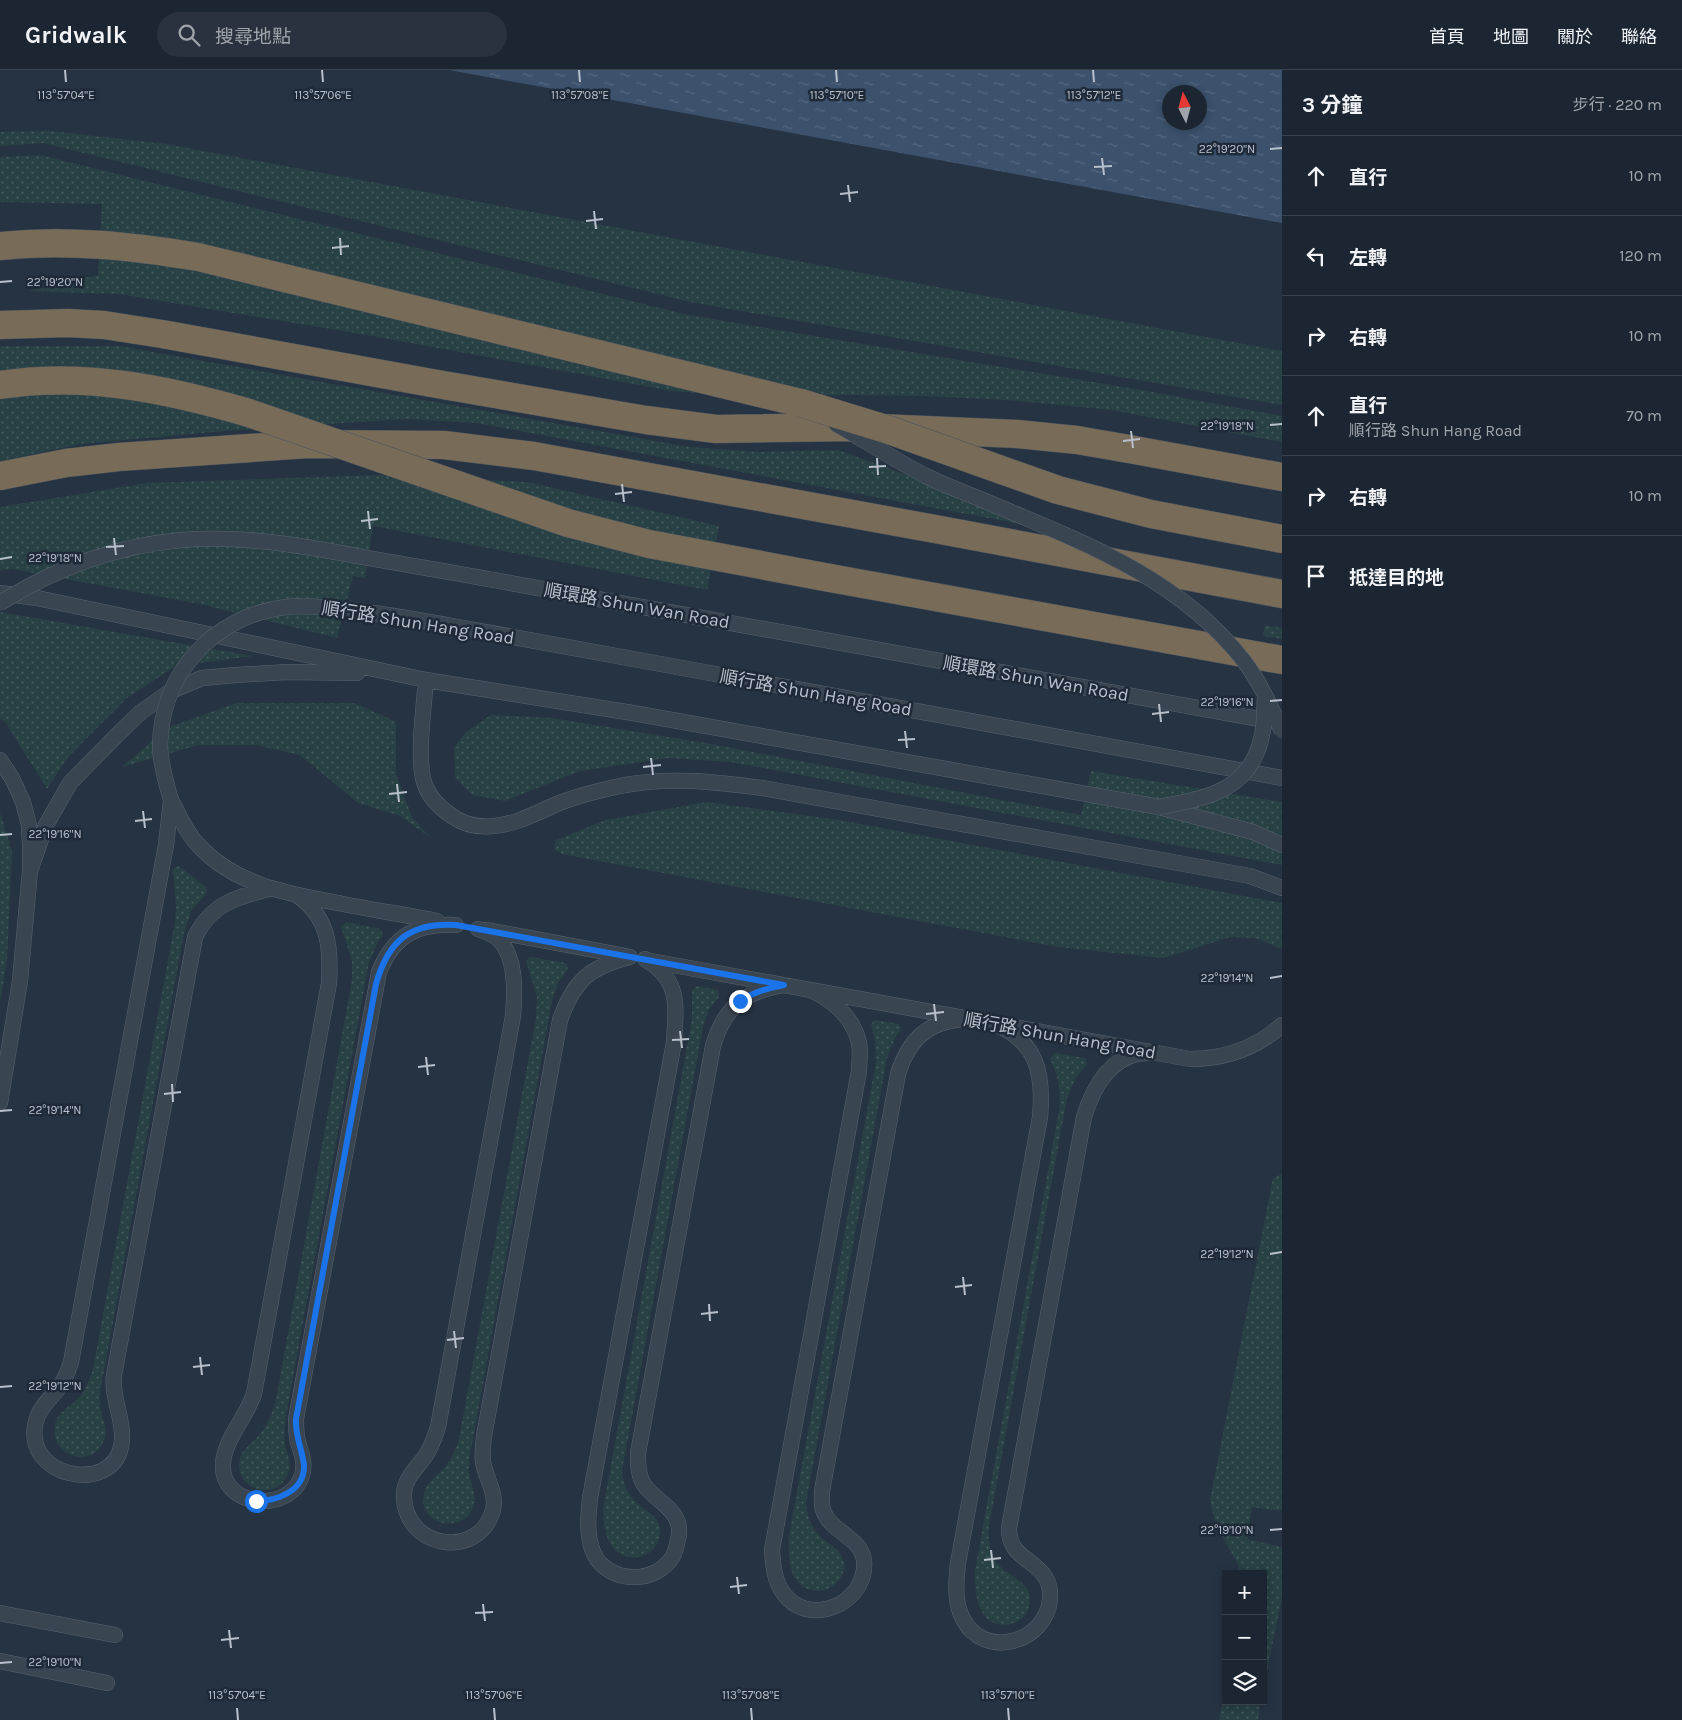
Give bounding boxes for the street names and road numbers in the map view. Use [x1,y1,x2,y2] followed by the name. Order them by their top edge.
[542,579,732,633] street label: 順環路 Shun Wan Road
[320,597,516,649] street label: 順行路 Shun Hang Road
[941,652,1131,706] street label: 順環路 Shun Wan Road
[718,665,914,721] street label: 順行路 Shun Hang Road
[962,1008,1158,1064] street label: 順行路 Shun Hang Road

